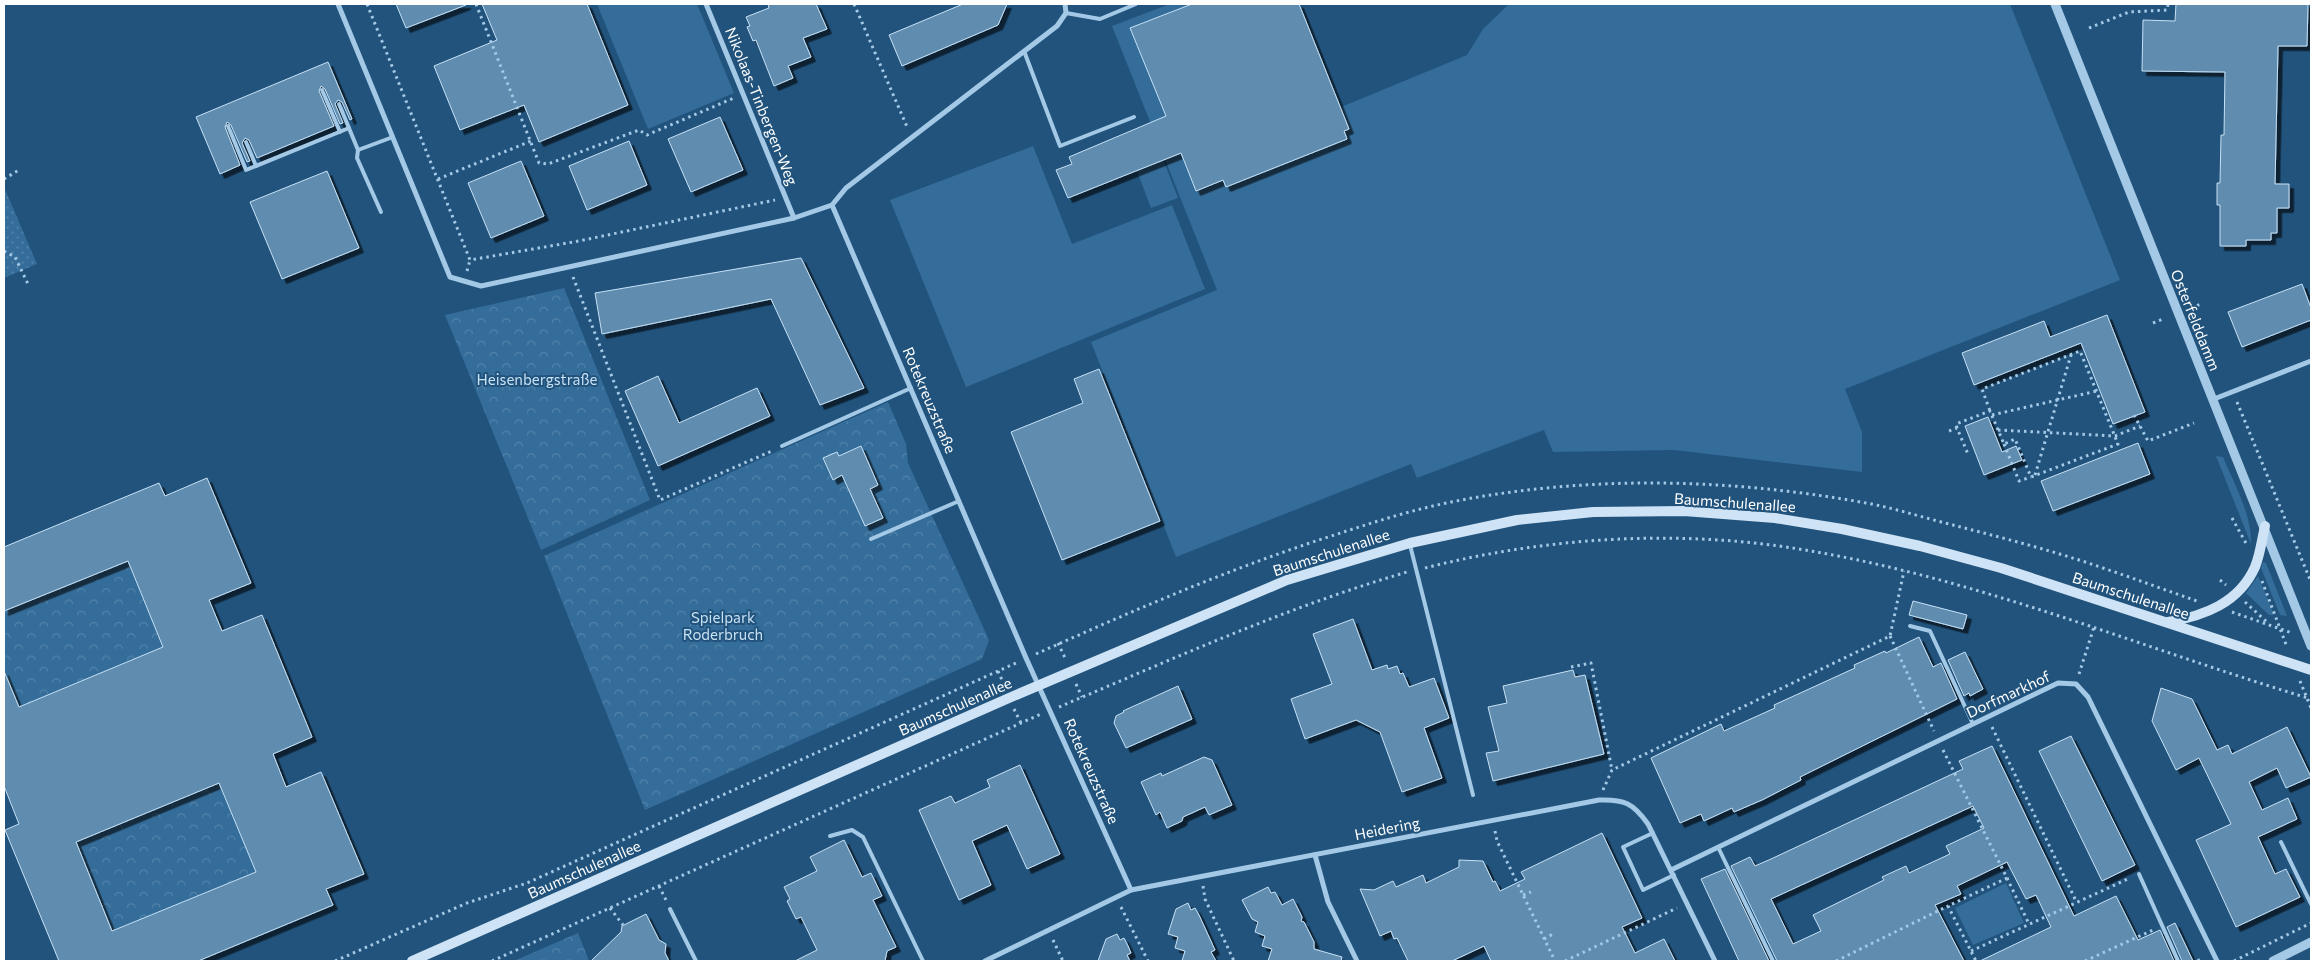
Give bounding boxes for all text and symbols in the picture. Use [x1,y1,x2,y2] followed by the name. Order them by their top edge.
[722,24,802,188] street label: Nikolaas-Tinbergen-Weg
[2167,267,2225,373] street label: Osterfelddamm
[900,344,961,456] street label: Rotekreuzstraße
[477,370,598,388] park label: Heisenbergstraße
[1674,489,1796,515] street label: Baumschulenallee
[1270,525,1392,579] street label: Baumschulenallee
[2070,568,2192,622] street label: Baumschulenallee
[683,608,763,643] park label: Spielpark Roderbruch
[1963,667,2053,721] street label: Dorfmarkhof
[896,673,1014,739] street label: Baumschulenallee
[1061,715,1123,827] street label: Rotekreuzstraße
[1353,813,1421,843] street label: Heidering
[525,836,643,902] street label: Baumschulenallee

